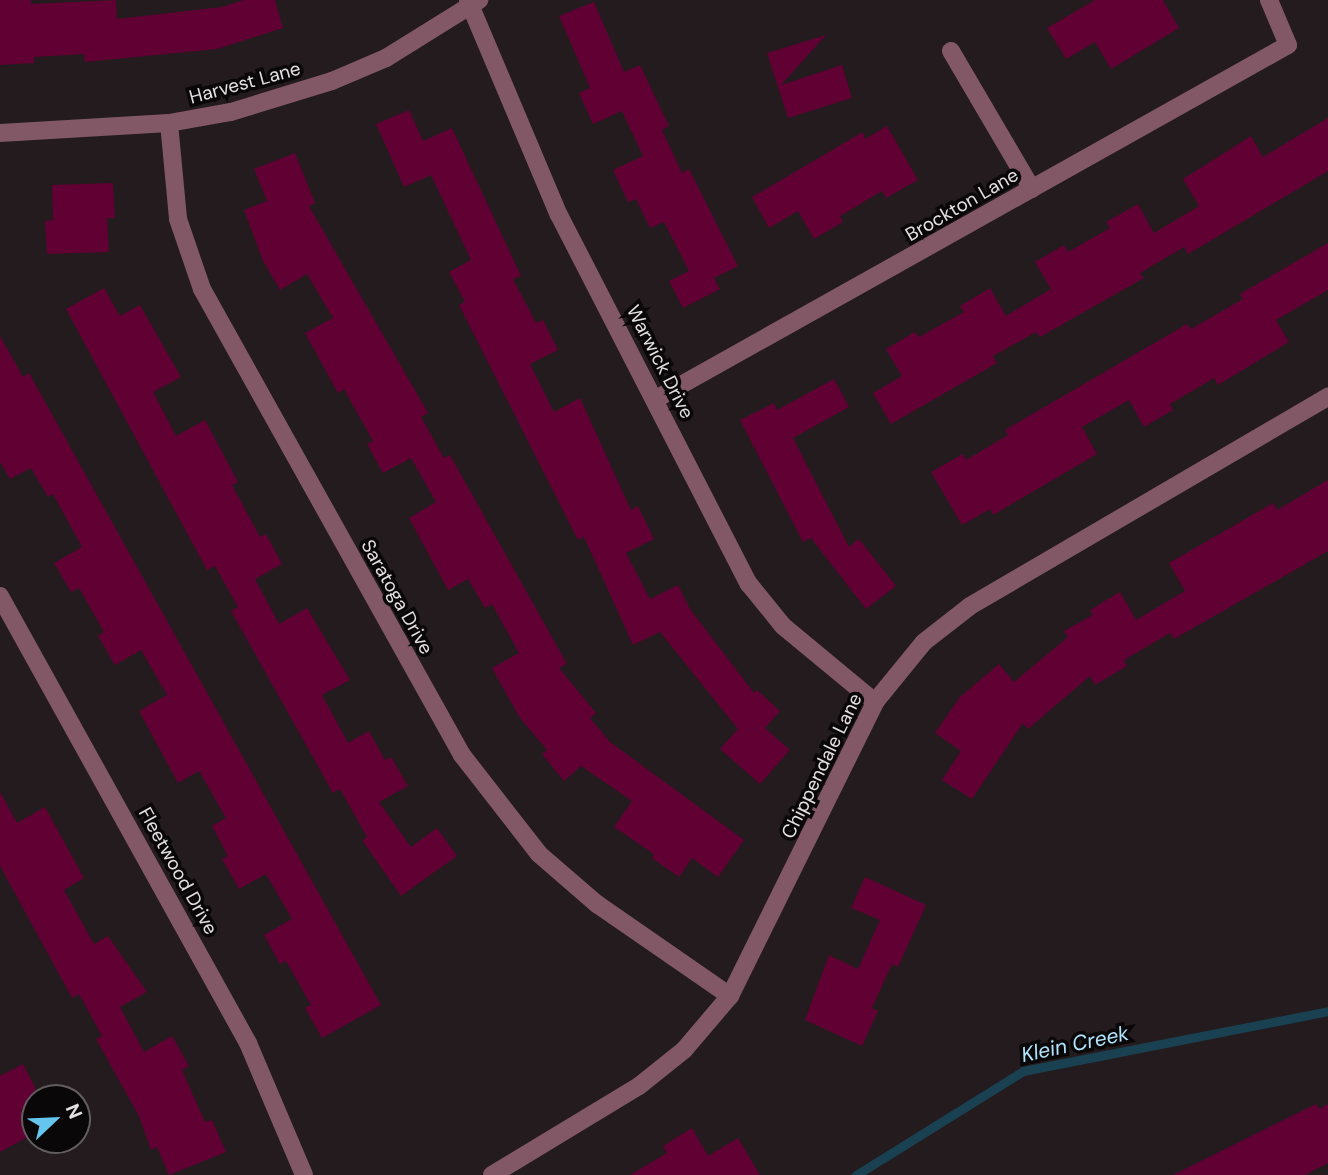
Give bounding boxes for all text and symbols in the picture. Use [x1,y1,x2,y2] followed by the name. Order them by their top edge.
[187,57,303,109] street label: Harvest Lane
[902,164,1022,246] street label: Brockton Lane
[622,301,698,423] street label: Warwick Drive
[356,536,438,658] street label: Saratoga Drive
[777,690,867,842] street label: Chippendale Lane
[134,803,222,939] street label: Fleetwood Drive
[1019,1020,1131,1068] water label: Klein Creek
[21,1084,91,1154] north arrow
[60,1100,88,1123] text: N

